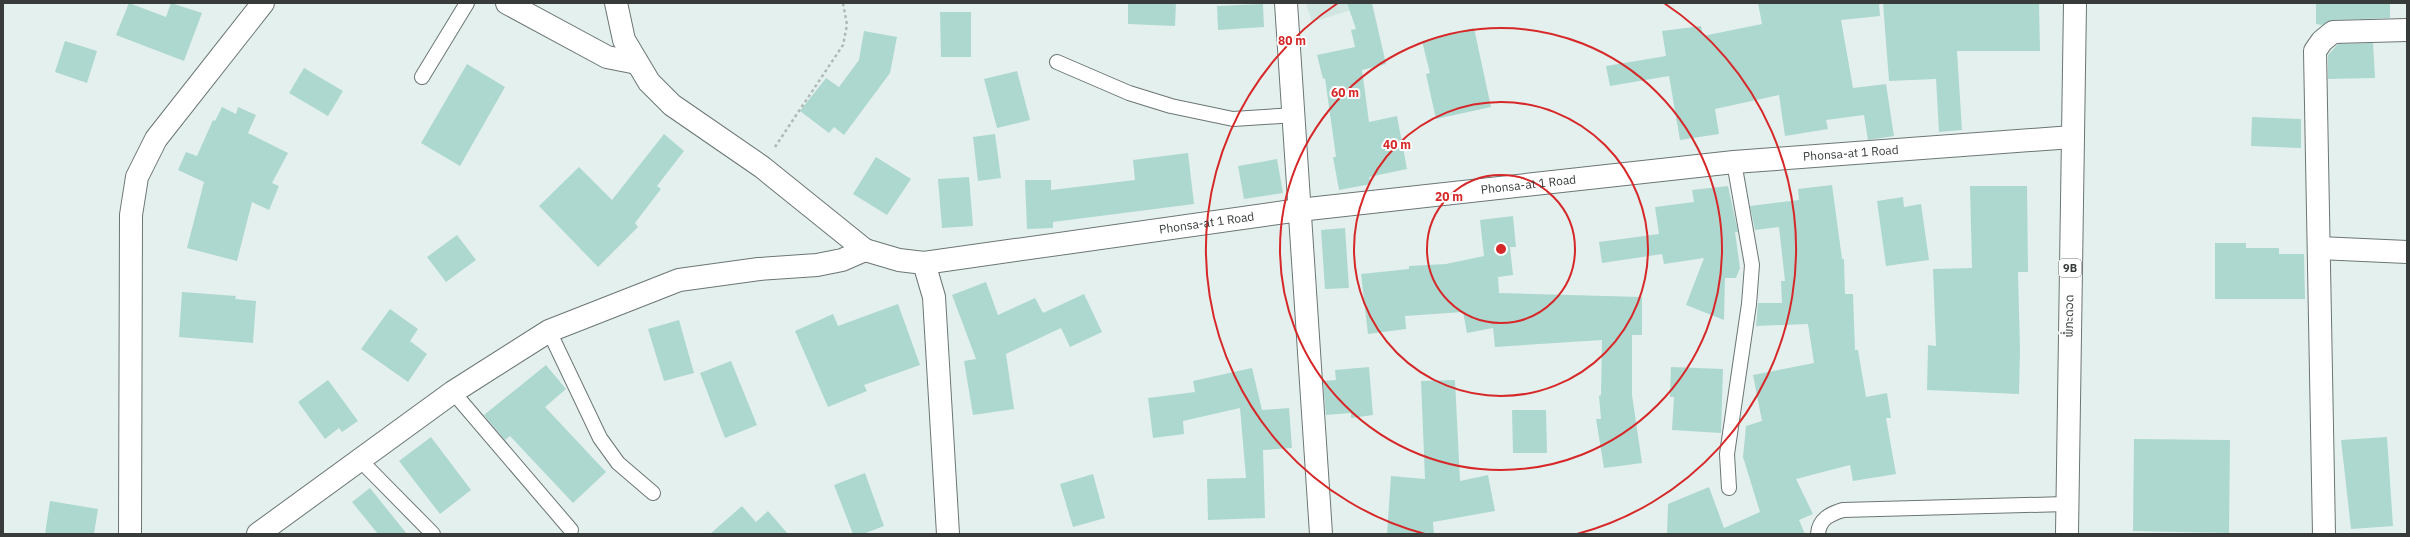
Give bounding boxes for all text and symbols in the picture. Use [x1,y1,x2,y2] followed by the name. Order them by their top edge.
[1278,33,1306,48] text: 80 m
[1331,85,1359,100] text: 60 m
[1383,137,1411,152] text: 40 m
[1802,142,1899,164] street label: Phonsa-at 1 Road
[1480,171,1577,197] street label: Phonsa-at 1 Road
[1435,189,1463,204] text: 20 m
[1158,208,1255,237] street label: Phonsa-at 1 Road
[1494,242,1508,256] centre of rings
[2059,259,2081,277] road number: 9B
[2060,294,2076,338] street label: ພໍ່ກະດວດ

